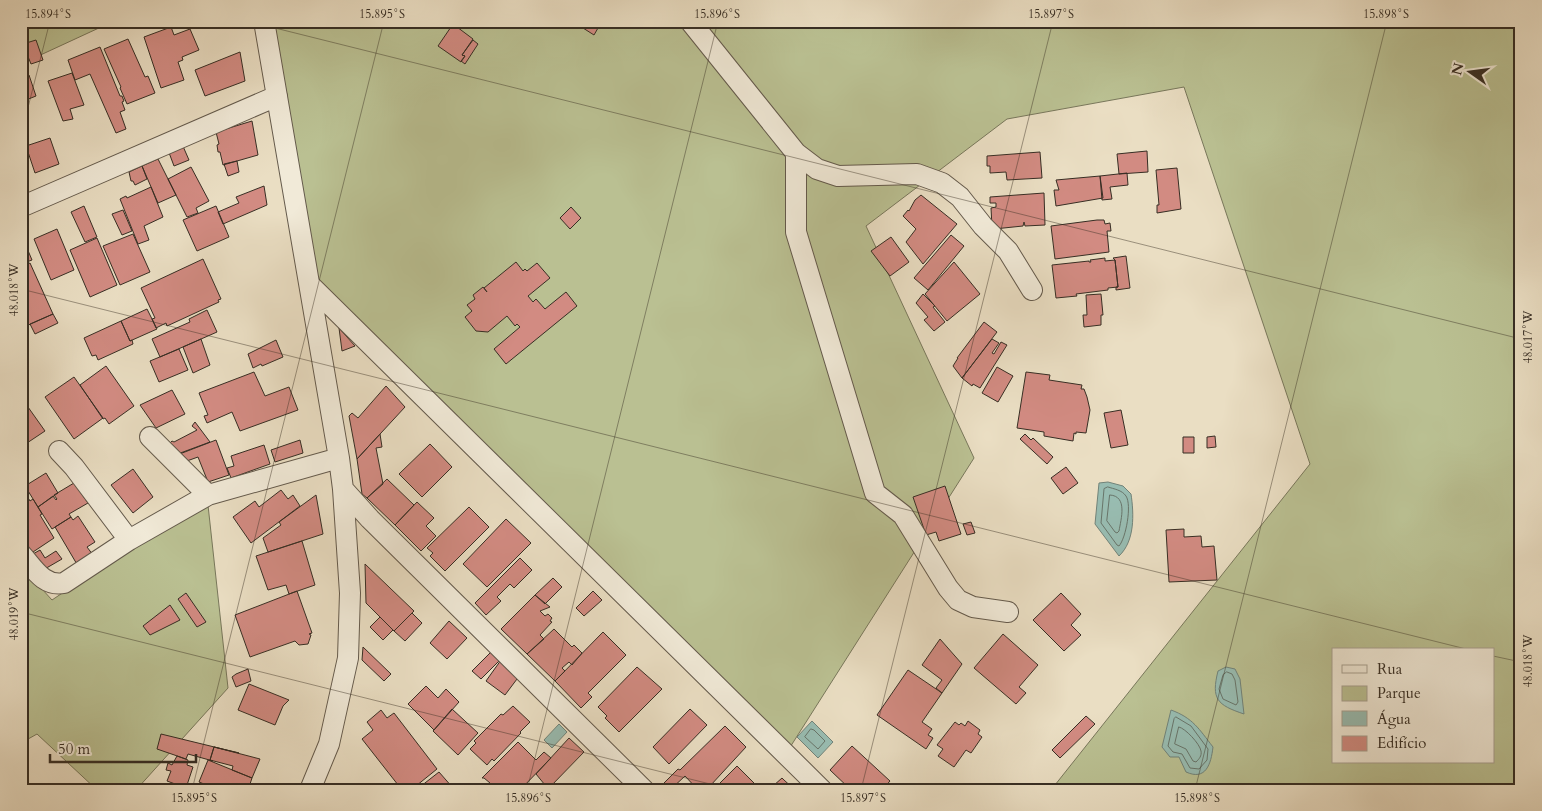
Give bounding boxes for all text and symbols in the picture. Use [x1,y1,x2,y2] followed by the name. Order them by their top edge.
[25,6,71,22] text: 15.894°S
[359,6,405,22] text: 15.895°S
[694,6,740,22] text: 15.896°S
[1028,6,1074,22] text: 15.897°S
[1363,6,1409,22] text: 15.898°S
[1444,48,1494,98] north arrow
[1447,61,1469,77] text: N
[6,263,22,317] text: 48.018°W
[1520,310,1536,364] text: 48.017°W
[6,587,22,641] text: 48.019°W
[1520,634,1536,688] text: 48.018°W
[1332,648,1494,764] legend
[1377,659,1403,679] text: Rua
[1377,683,1421,703] text: Parque
[1377,709,1411,729] text: Água
[50,731,196,763] scale bar
[1377,733,1426,753] text: Edifício
[58,739,90,759] text: 50 m
[171,790,217,806] text: 15.895°S
[505,790,551,806] text: 15.896°S
[840,790,886,806] text: 15.897°S
[1174,790,1220,806] text: 15.898°S

